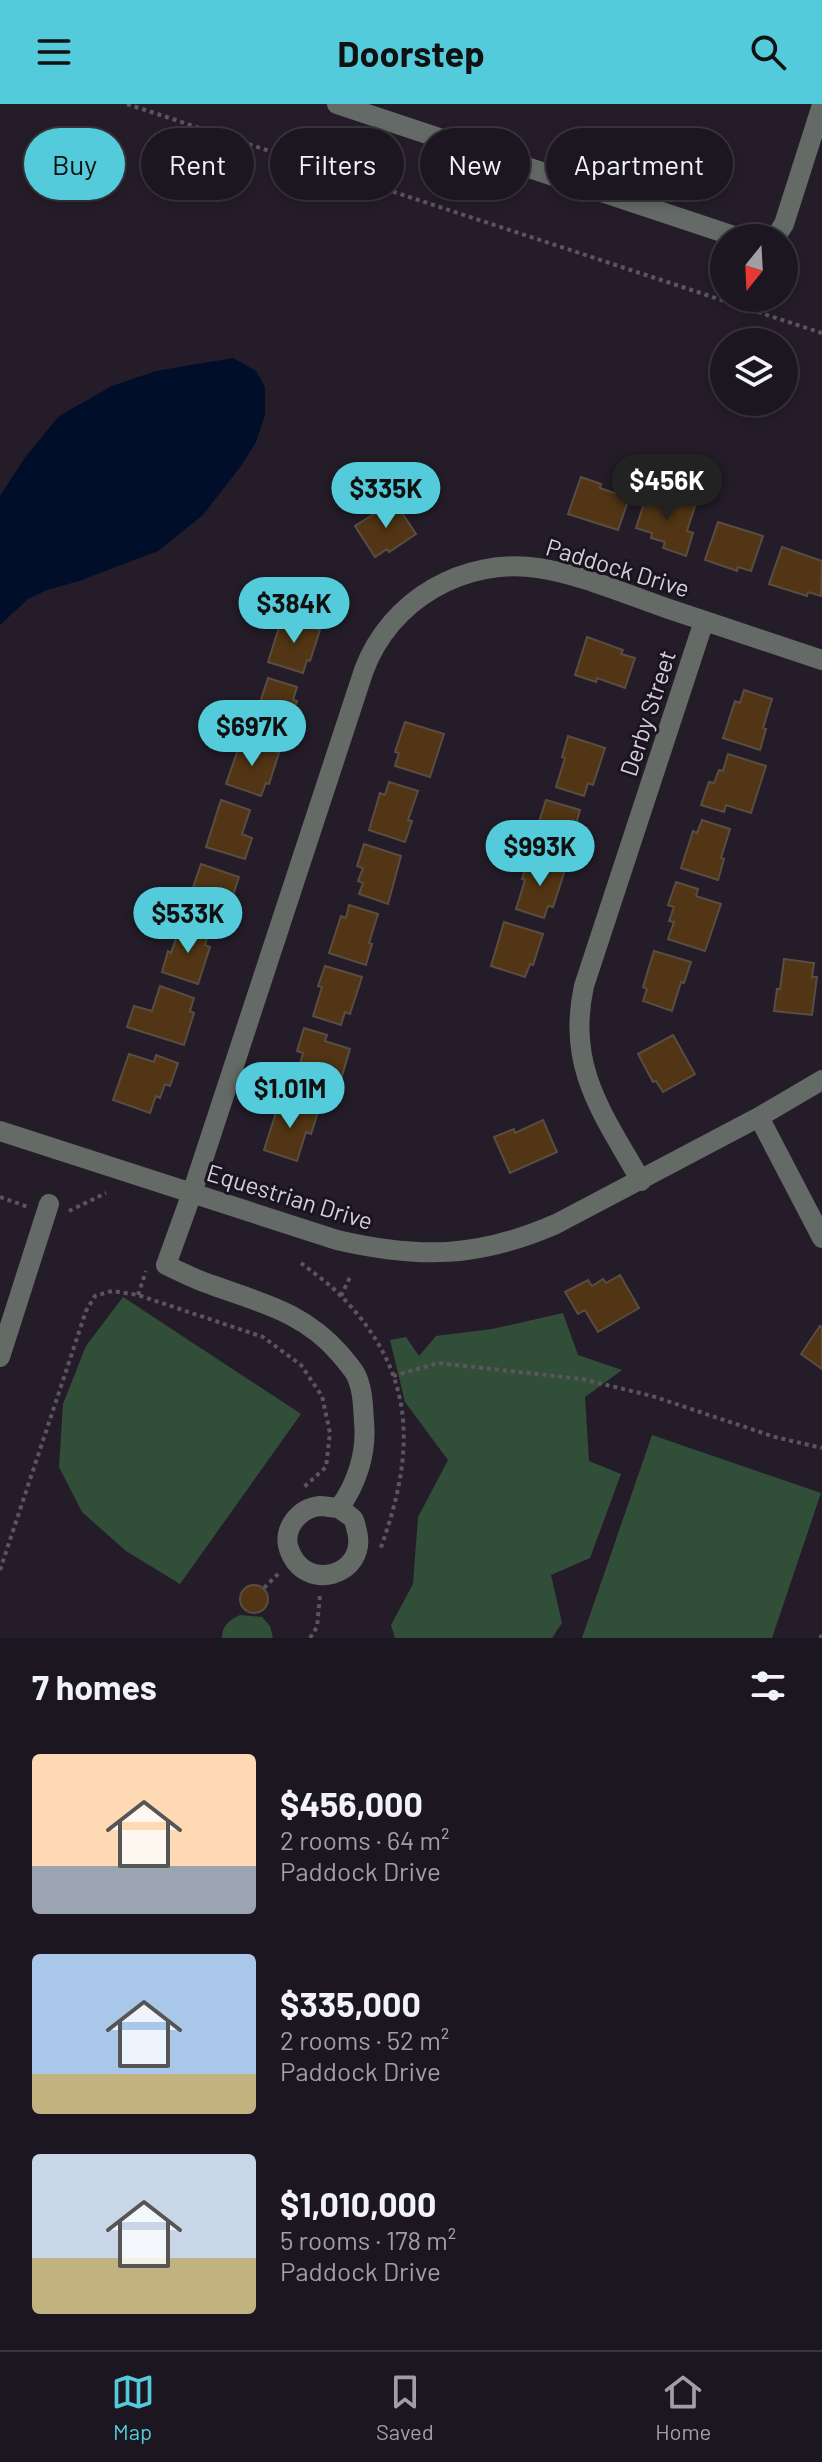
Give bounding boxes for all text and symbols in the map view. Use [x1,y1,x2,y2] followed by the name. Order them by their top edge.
[32,30,76,74] icon: menu
[746,30,790,74] icon: search
[337,31,485,74] text: Doorstep
[24,128,125,200] chip: Buy
[141,128,254,200] chip: Rent
[270,128,404,200] chip: Filters
[420,128,530,200] chip: New
[546,128,733,200] chip: Apartment
[710,224,798,312] north arrow
[710,224,798,416] map controls
[710,328,798,416] button: layers
[611,454,723,522] pin: $456K
[330,462,442,530] pin: $335K
[630,464,704,495] text: $456K
[349,472,423,503] text: $335K
[543,531,693,603] street label: Paddock Drive
[238,577,350,645] pin: $384K
[257,587,331,618] text: $384K
[613,646,681,780] street label: Derby Street
[196,700,308,768] pin: $697K
[216,710,288,741] text: $697K
[484,820,596,888] pin: $993K
[504,830,576,861] text: $993K
[132,887,244,955] pin: $533K
[151,897,225,928] text: $533K
[225,1062,355,1130] pin: $1.01M
[254,1072,326,1103] text: $1.01M
[204,1157,376,1235] street label: Equestrian Drive
[746,1664,790,1708] icon: filters
[32,1666,157,1707] text: 7 homes
[280,1783,423,1824] text: $456,000
[96,1786,192,1882] icon: home
[280,1824,450,1855] text: 2 rooms · 64 m²
[280,1855,441,1886] text: Paddock Drive
[280,1983,421,2024] text: $335,000
[96,1986,192,2082] icon: home
[280,2024,449,2055] text: 2 rooms · 52 m²
[280,2055,441,2086] text: Paddock Drive
[280,2183,436,2224] text: $1,010,000
[96,2186,192,2282] icon: home
[280,2224,456,2255] text: 5 rooms · 178 m²
[280,2255,441,2286] text: Paddock Drive
[111,2370,155,2444] tab: Map
[376,2370,434,2444] tab: Saved
[655,2370,711,2444] tab: Home

